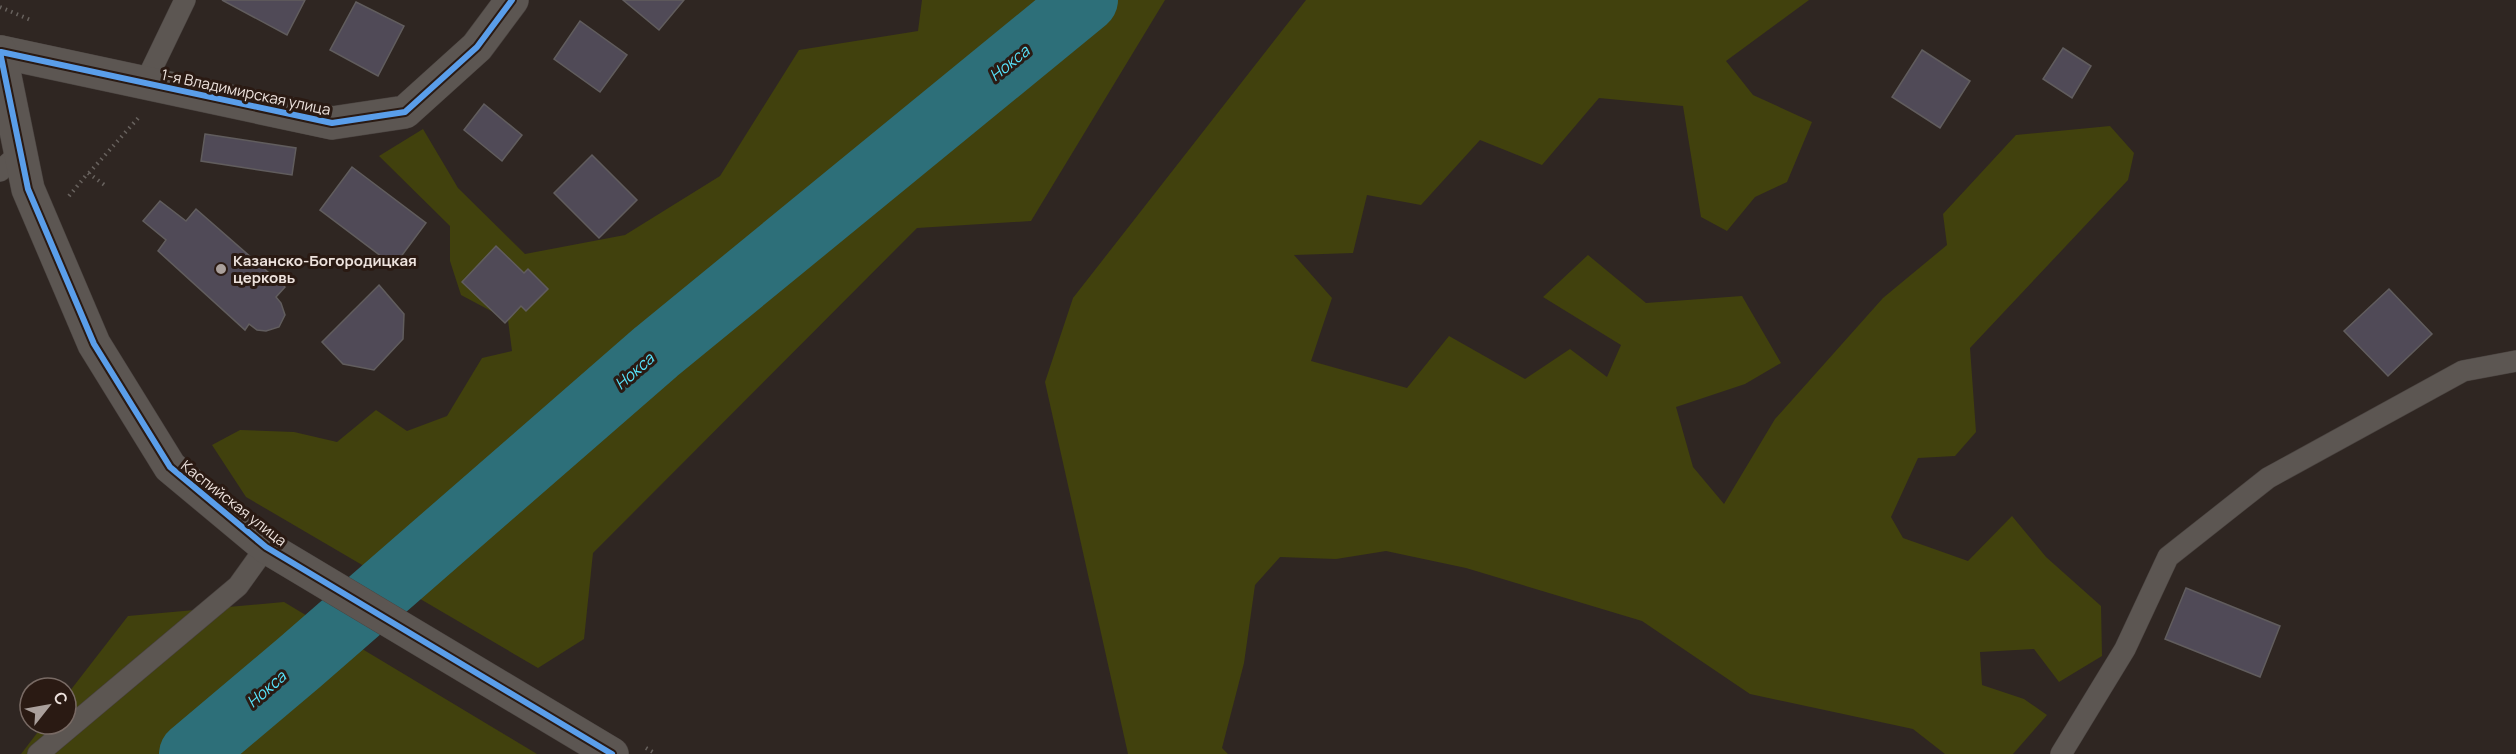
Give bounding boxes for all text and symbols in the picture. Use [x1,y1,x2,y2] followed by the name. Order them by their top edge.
[984,39,1035,86] water label: Нокса
[159,64,333,120] street label: 1-я Владимирская улица
[233,250,417,288] place label: Казанско-Богородицкая церковь
[214,262,228,276] marker: Казанско-Богородицкая церковь
[609,347,659,394] water label: Нокса
[177,455,291,551] street label: Каспийская улица
[241,665,291,712] water label: Нокса
[18,676,78,736] north arrow
[48,688,73,709] text: С

